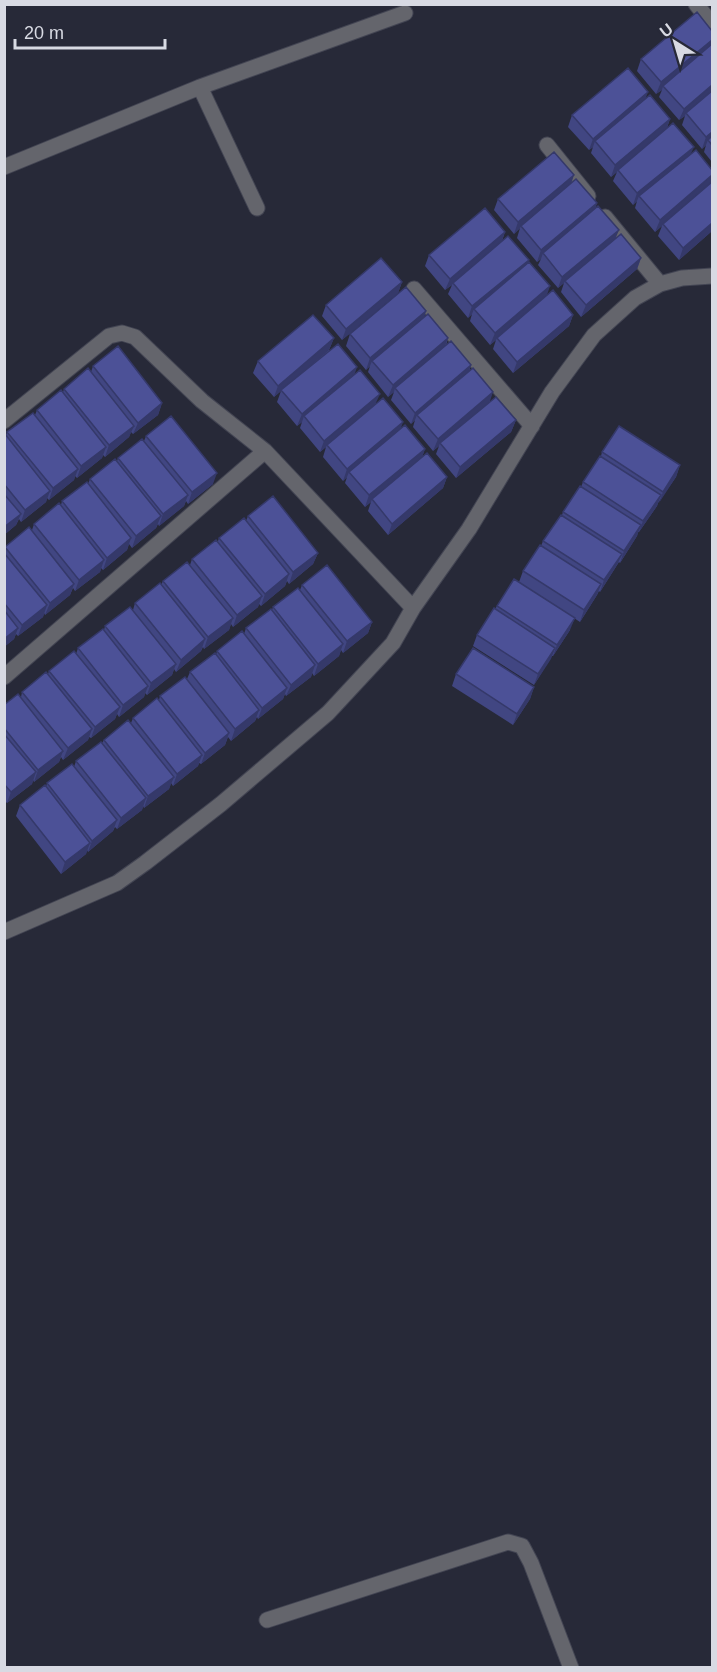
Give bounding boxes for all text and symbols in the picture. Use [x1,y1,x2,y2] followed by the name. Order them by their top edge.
[15,12,165,50] scale bar
[645,12,705,72] north arrow
[657,20,676,41] text: U
[24,23,64,43] text: 20 m

